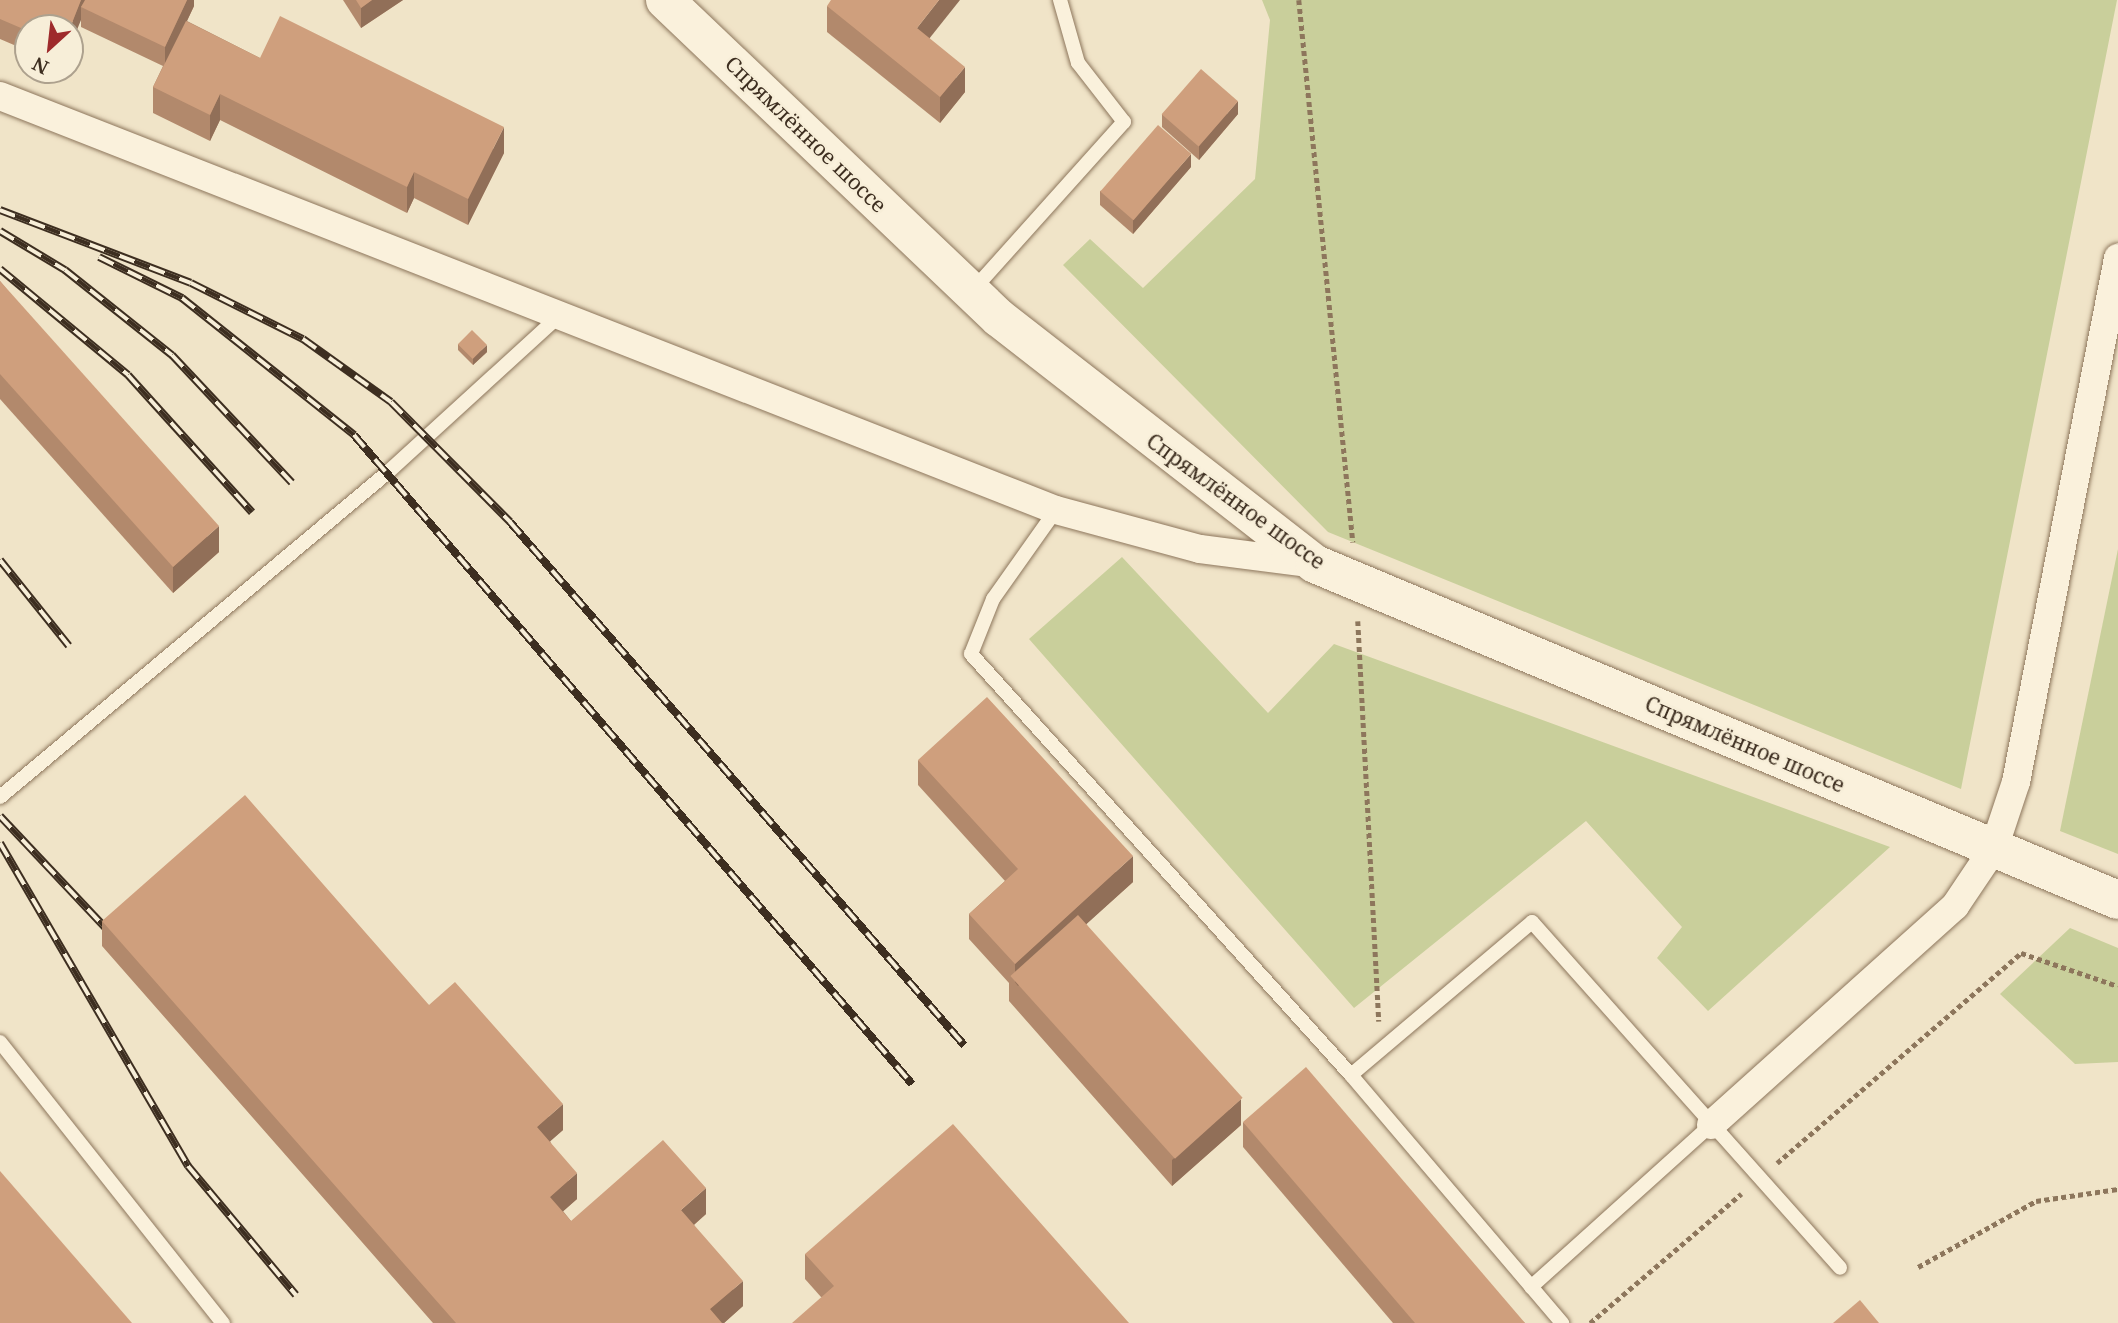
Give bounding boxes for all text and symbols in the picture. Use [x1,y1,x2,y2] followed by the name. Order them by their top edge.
[14,14,84,84] north arrow
[28,51,53,81] text: N
[720,51,892,217] street label: Спрямлённое шоссе
[1142,428,1330,574] street label: Спрямлённое шоссе
[1641,691,1849,797] street label: Спрямлённое шоссе

